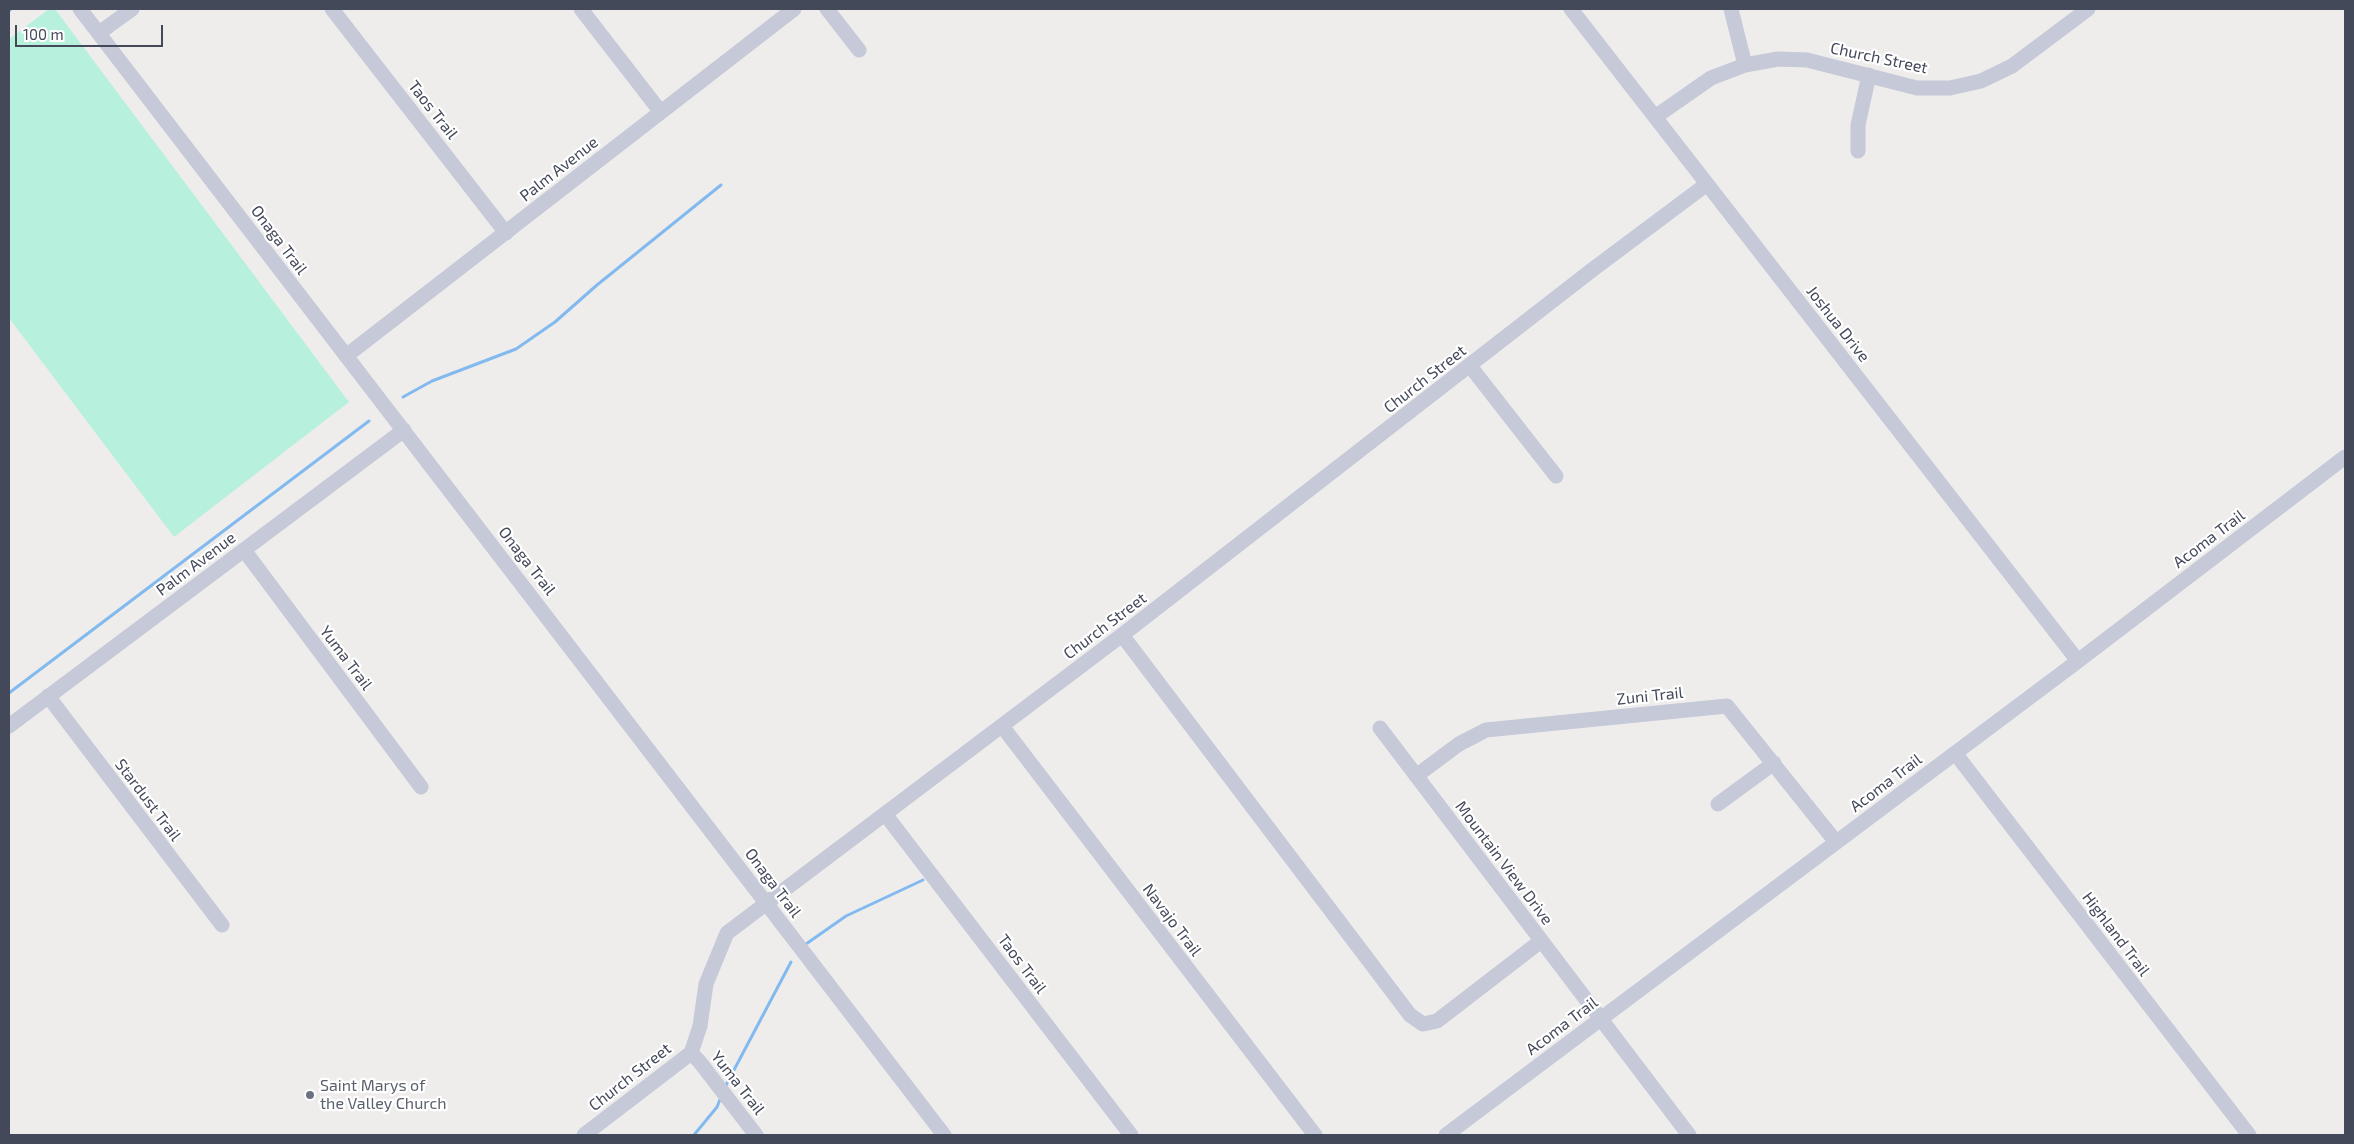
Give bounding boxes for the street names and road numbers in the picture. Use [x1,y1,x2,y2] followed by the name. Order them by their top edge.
[1829,38,1929,78] street label: Church Street
[404,77,462,143] street label: Taos Trail
[516,132,602,206] street label: Palm Avenue
[247,202,311,278] street label: Onaga Trail
[1802,282,1874,366] street label: Joshua Drive
[1380,341,1470,417] street label: Church Street
[2169,506,2249,572] street label: Acoma Trail
[494,523,560,599] street label: Onaga Trail
[153,528,239,600] street label: Palm Avenue
[1060,589,1150,663] street label: Church Street
[316,622,376,694] street label: Yuma Trail
[1616,683,1684,709] street label: Zuni Trail
[1846,750,1926,816] street label: Acoma Trail
[111,755,185,845] street label: Stardust Trail
[1451,797,1557,929] street label: Mountain View Drive
[741,845,805,921] street label: Onaga Trail
[1139,880,1205,960] street label: Navajo Trail
[2078,888,2154,980] street label: Highland Trail
[994,931,1050,997] street label: Taos Trail
[1522,993,1602,1059] street label: Acoma Trail
[585,1039,675,1115] street label: Church Street
[707,1047,769,1119] street label: Yuma Trail

